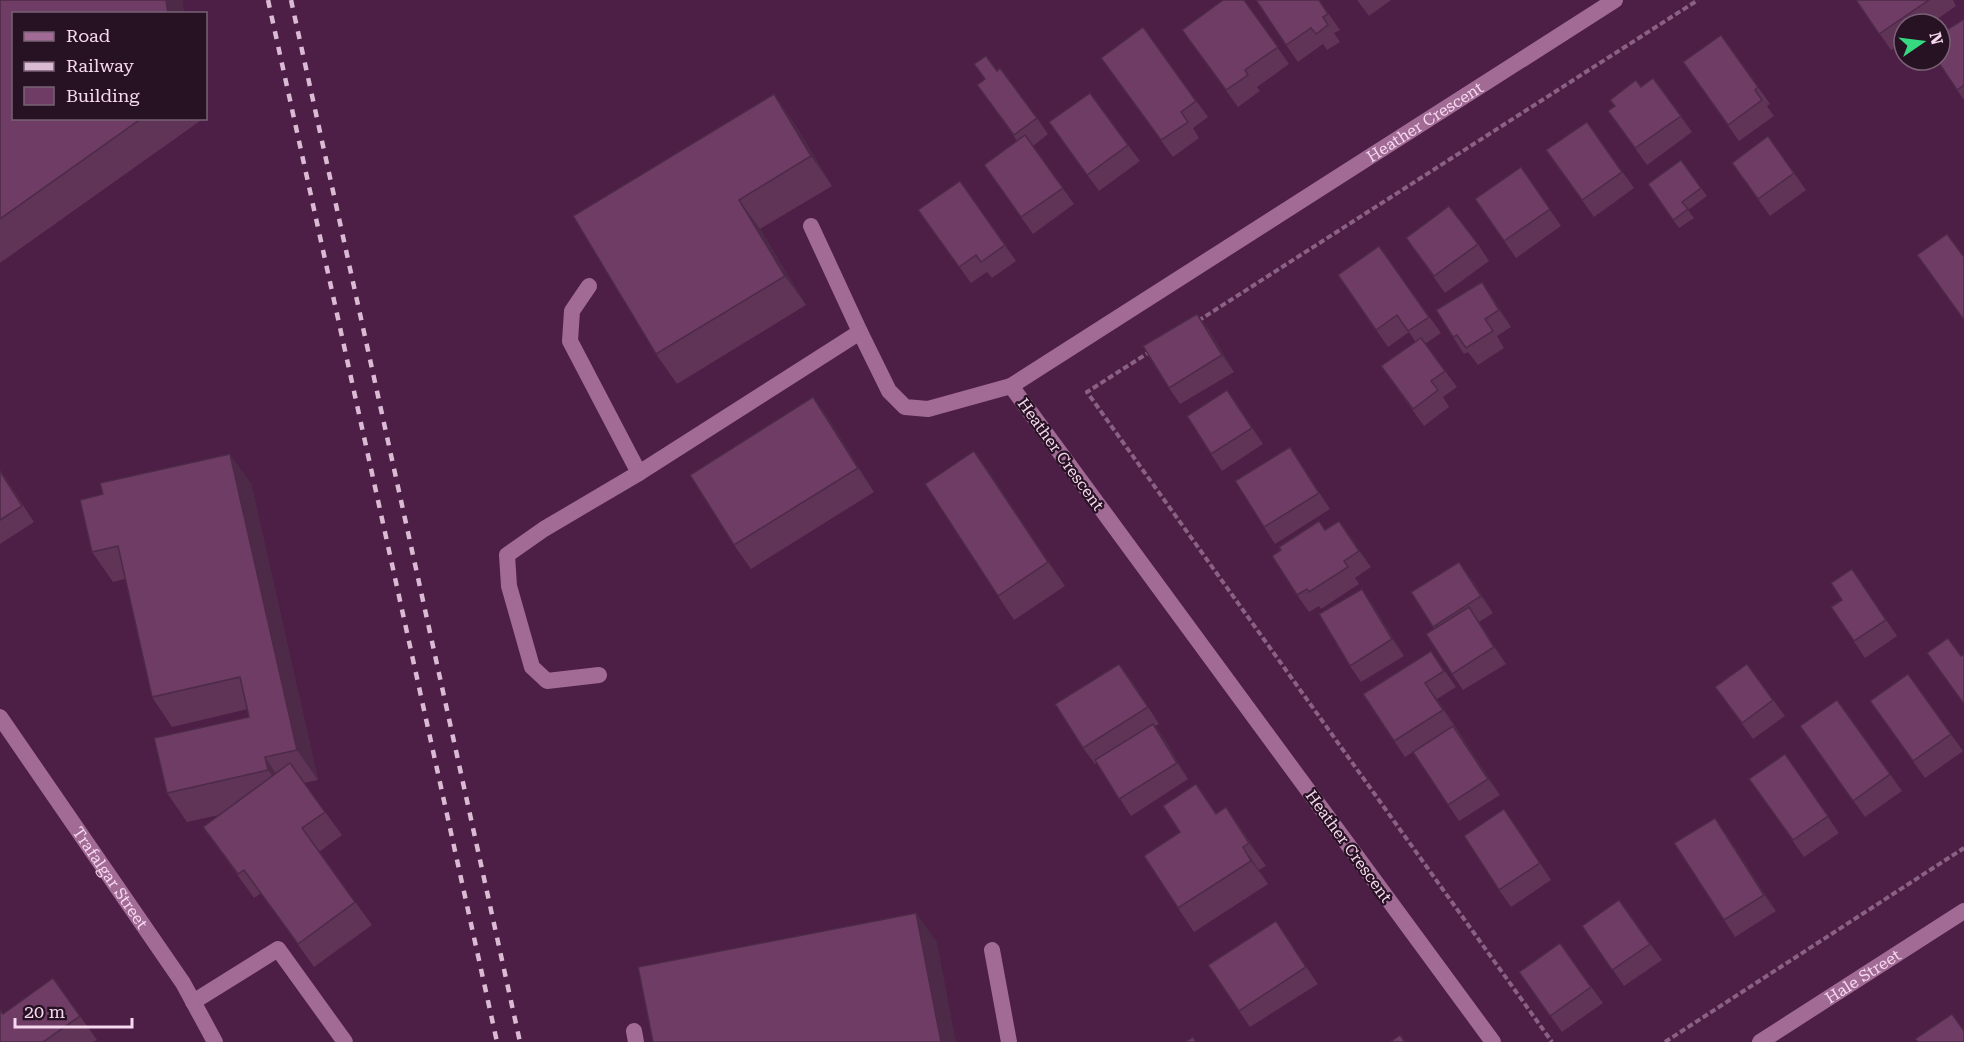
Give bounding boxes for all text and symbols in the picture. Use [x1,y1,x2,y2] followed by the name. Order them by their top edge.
[12,12,207,120] legend
[1892,12,1952,72] north arrow
[66,25,111,46] text: Road
[1925,30,1947,47] text: N
[66,55,134,76] text: Railway
[1363,78,1487,166] street label: Heather Crescent
[66,85,140,106] text: Building
[1013,394,1108,514] street label: Heather Crescent
[1301,786,1396,906] street label: Heather Crescent
[68,823,152,933] street label: Trafalgar Street
[1822,945,1904,1008] street label: Hale Street
[15,991,132,1029] scale bar
[24,1001,65,1022] text: 20 m

